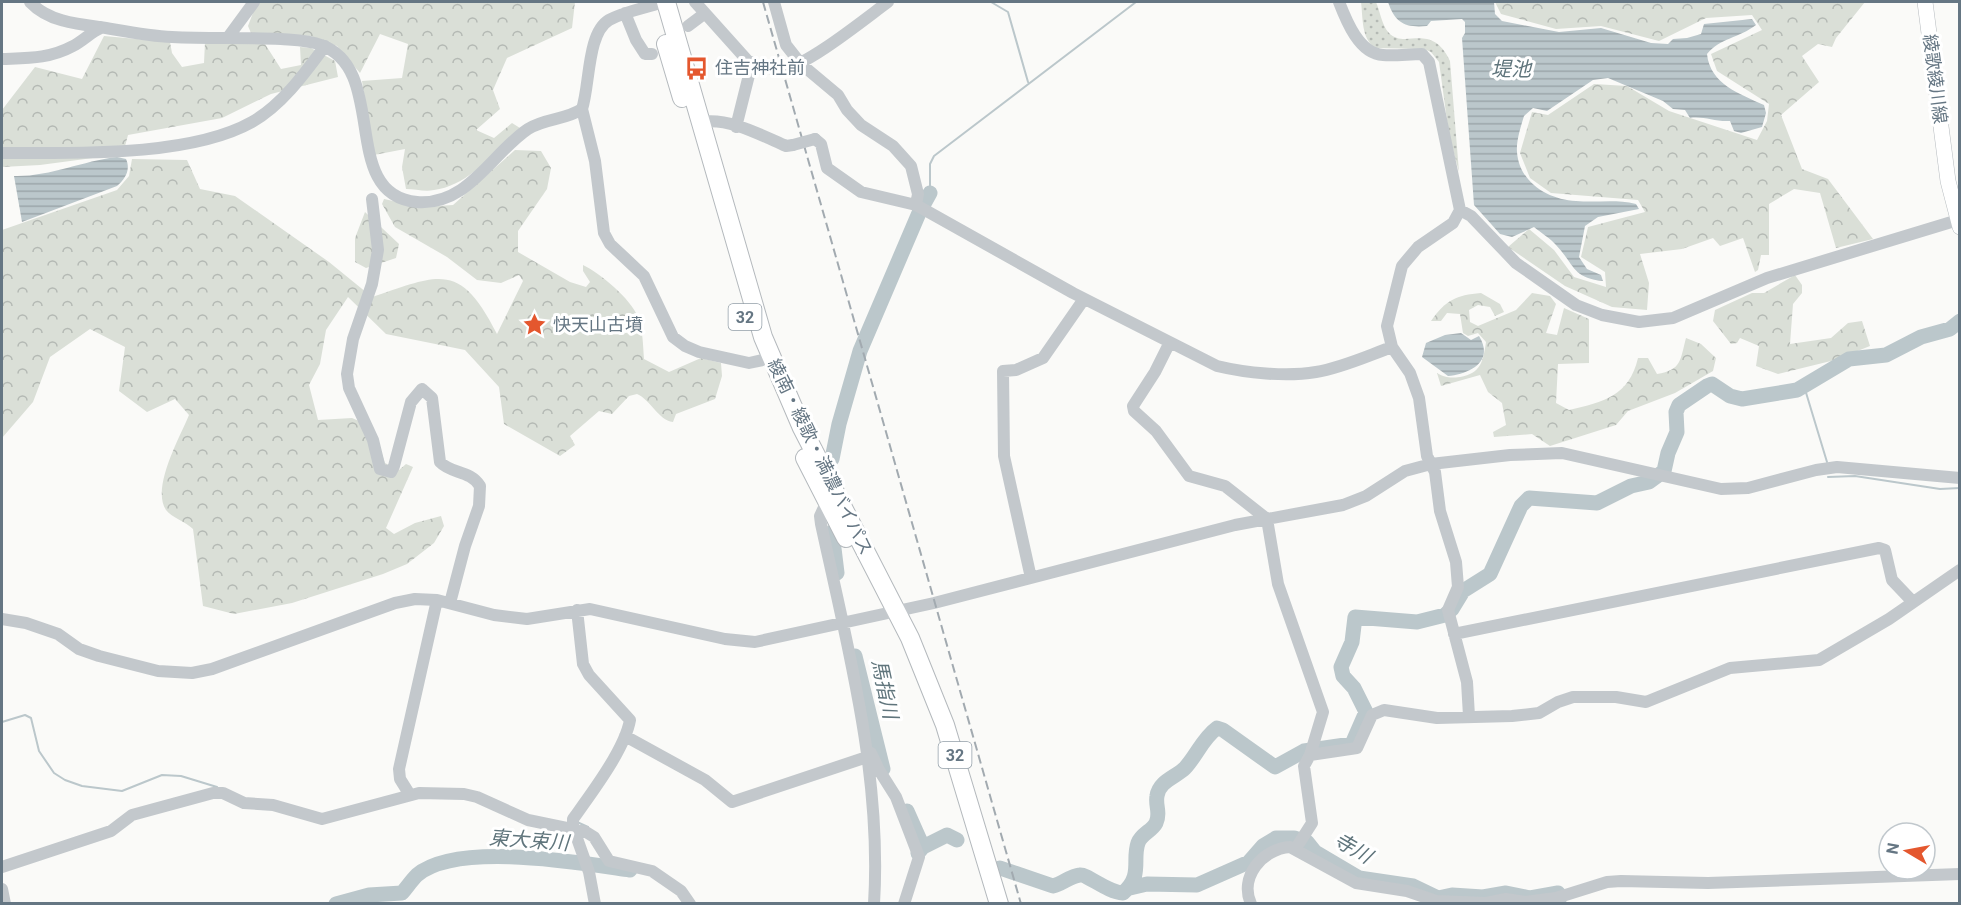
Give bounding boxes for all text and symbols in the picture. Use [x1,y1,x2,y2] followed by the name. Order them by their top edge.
[1920,33,1951,125] street label: 綾歌綾川線
[684,55,710,81] bus stop icon: 住吉神社前
[715,57,805,78] place label: 住吉神社前
[1491,57,1533,81] water label: 堤池
[728,304,762,330] road number: 32
[522,312,548,338] place icon: 快天山古墳
[553,314,643,335] place label: 快天山古墳
[764,355,877,558] street label: 綾南・綾歌・満濃バイパス
[867,657,903,723] water label: 馬指川
[938,742,972,768] road number: 32
[1877,821,1937,881] north arrow
[488,825,572,855] water label: 東大束川
[1330,828,1378,869] water label: 寺川
[1882,841,1903,856] text: N

